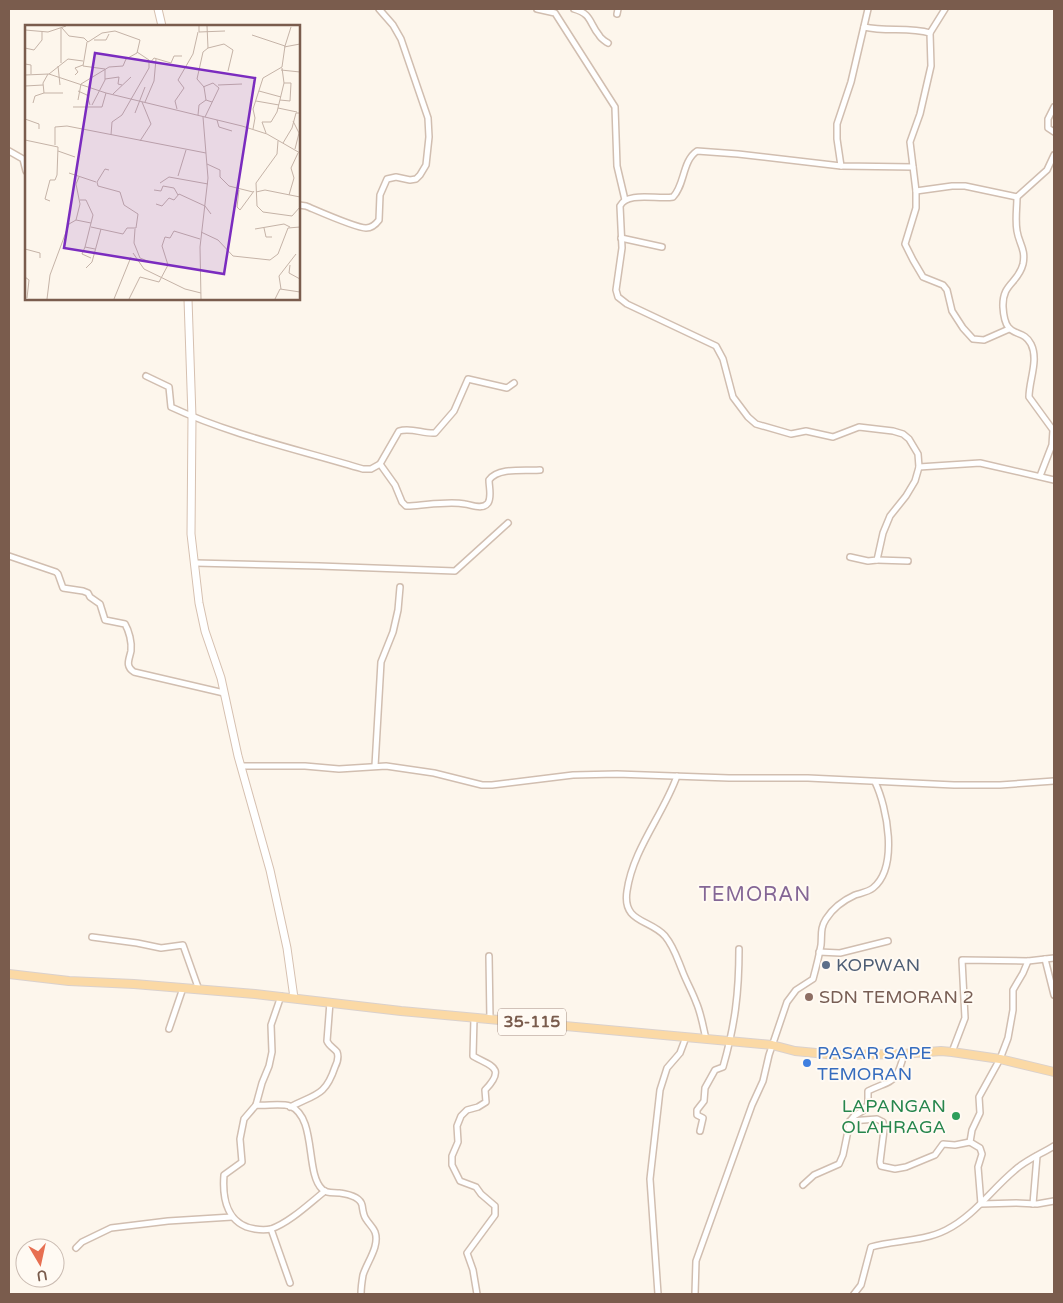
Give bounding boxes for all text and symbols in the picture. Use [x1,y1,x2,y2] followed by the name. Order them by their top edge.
[25,25,300,300] inset map
[699,883,811,907] district label: TEMORAN
[836,954,920,976] place label: KOPWAN
[820,959,832,971] marker: KOPWAN
[819,986,974,1008] place label: SDN TEMORAN 2
[803,991,815,1003] marker: SDN TEMORAN 2
[498,1009,566,1036] road number: 35-115
[817,1042,932,1085] place label: PASAR SAPE TEMORAN
[801,1057,813,1069] marker: PASAR SAPE TEMORAN
[841,1095,946,1138] place label: LAPANGAN OLAHRAGA
[950,1110,962,1122] marker: LAPANGAN OLAHRAGA
[15,1238,65,1288] north arrow
[35,1266,49,1285] text: U

